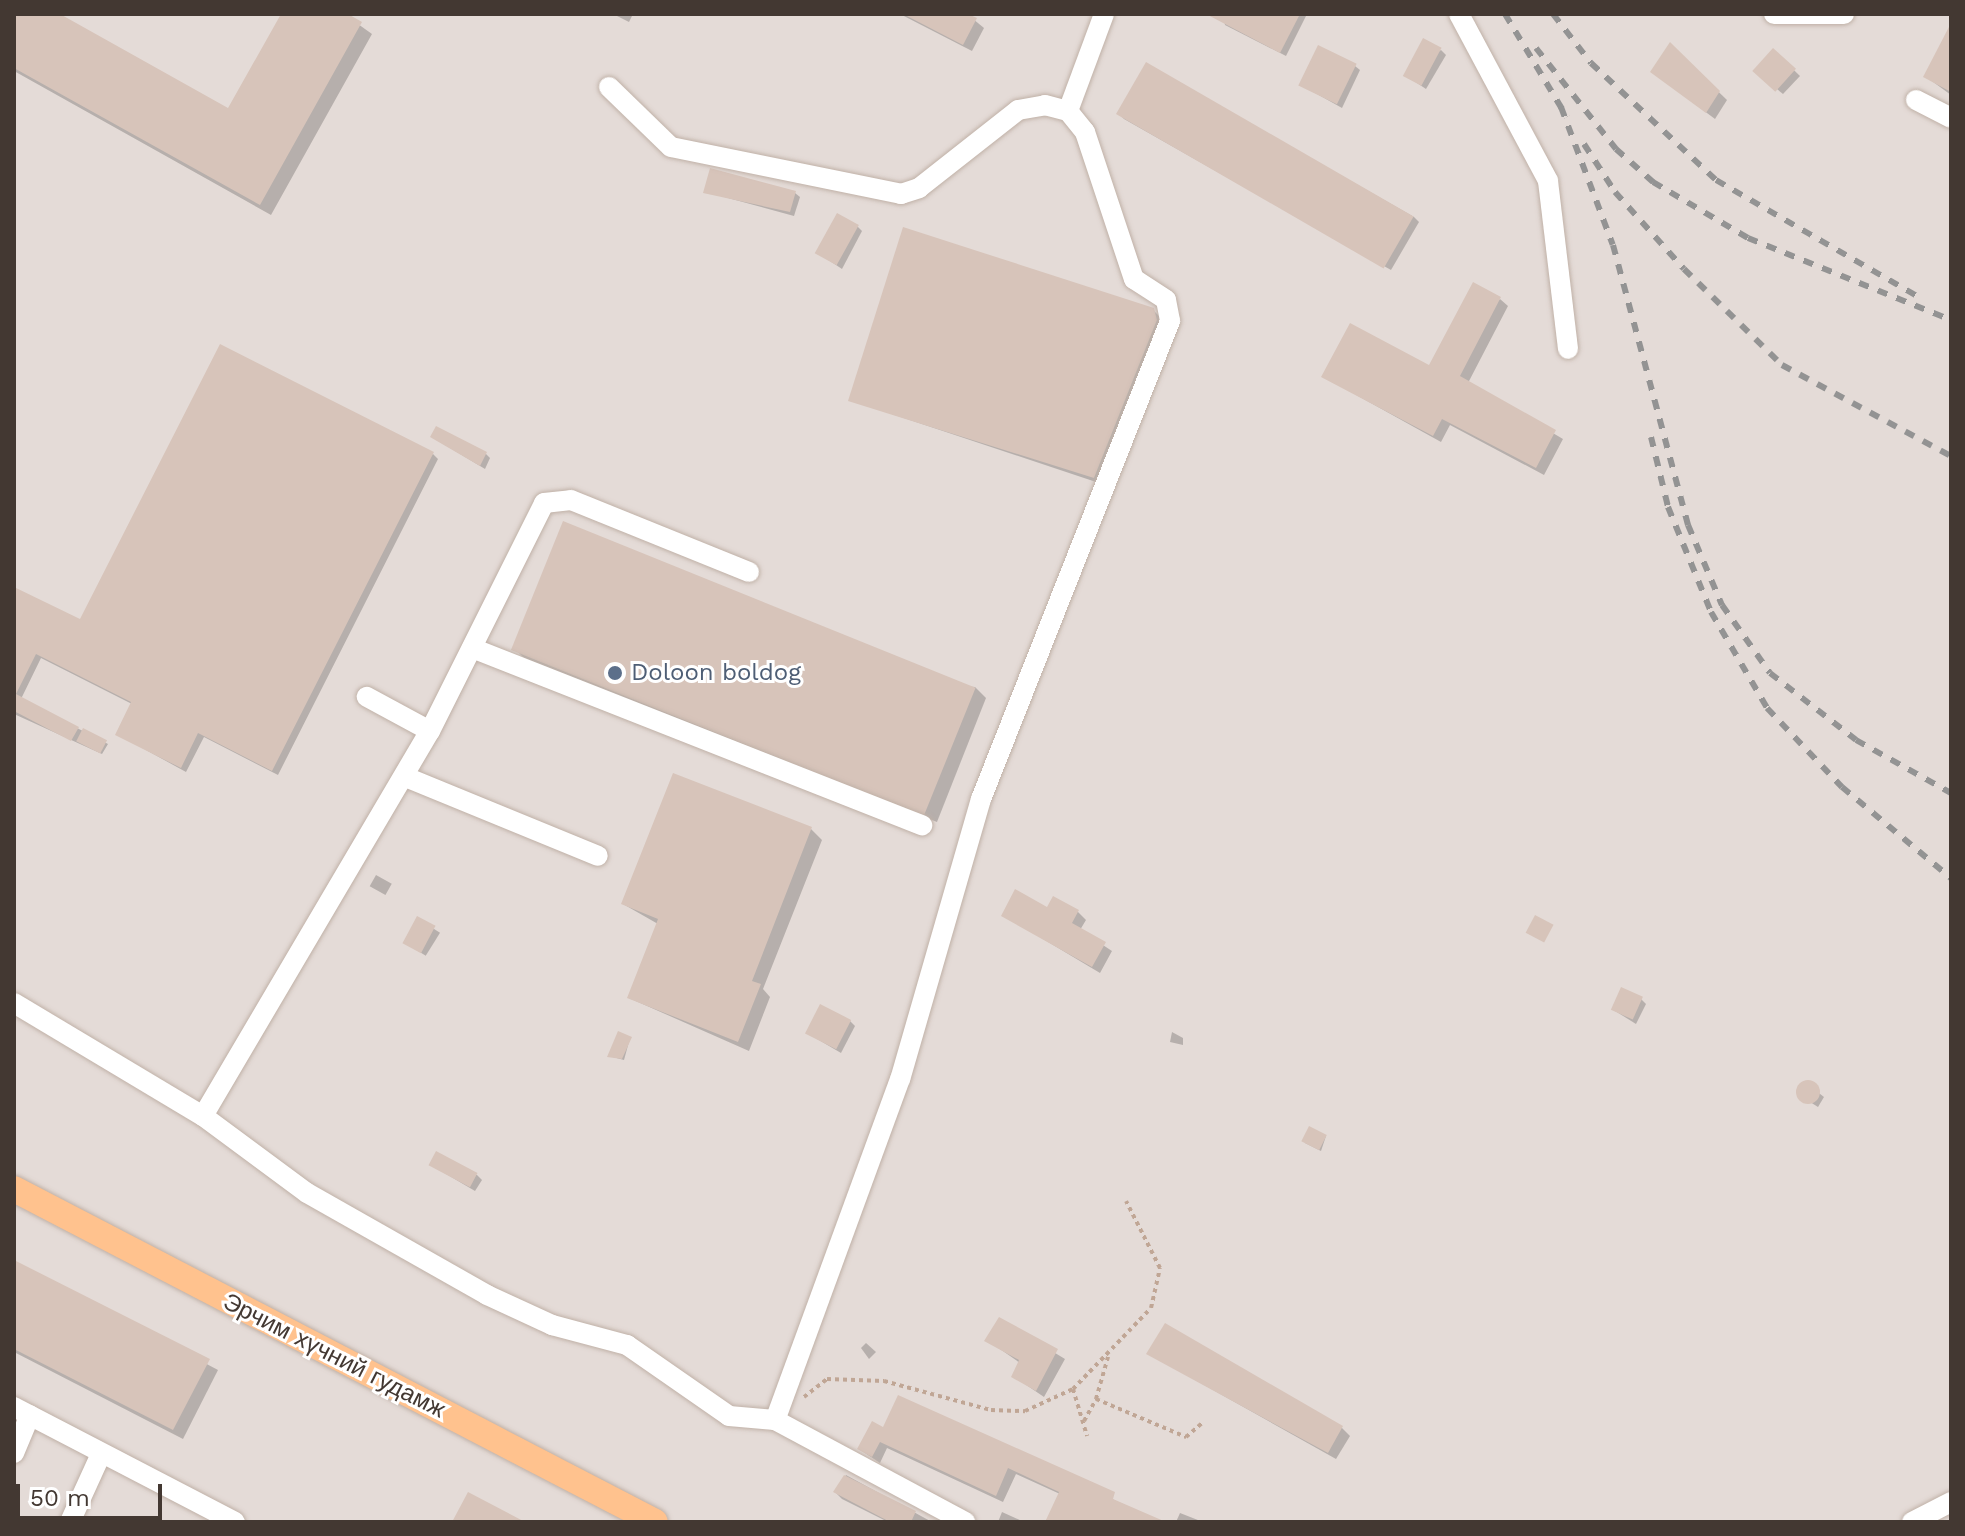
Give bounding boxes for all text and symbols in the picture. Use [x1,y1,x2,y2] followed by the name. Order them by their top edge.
[631,659,801,687] place label: Doloon boldog
[606,664,624,682] marker: Doloon boldog
[218,1287,450,1425] street label: Эрчим хүчний гудамж
[20,1468,166,1518] scale bar
[30,1484,90,1512] text: 50 m

